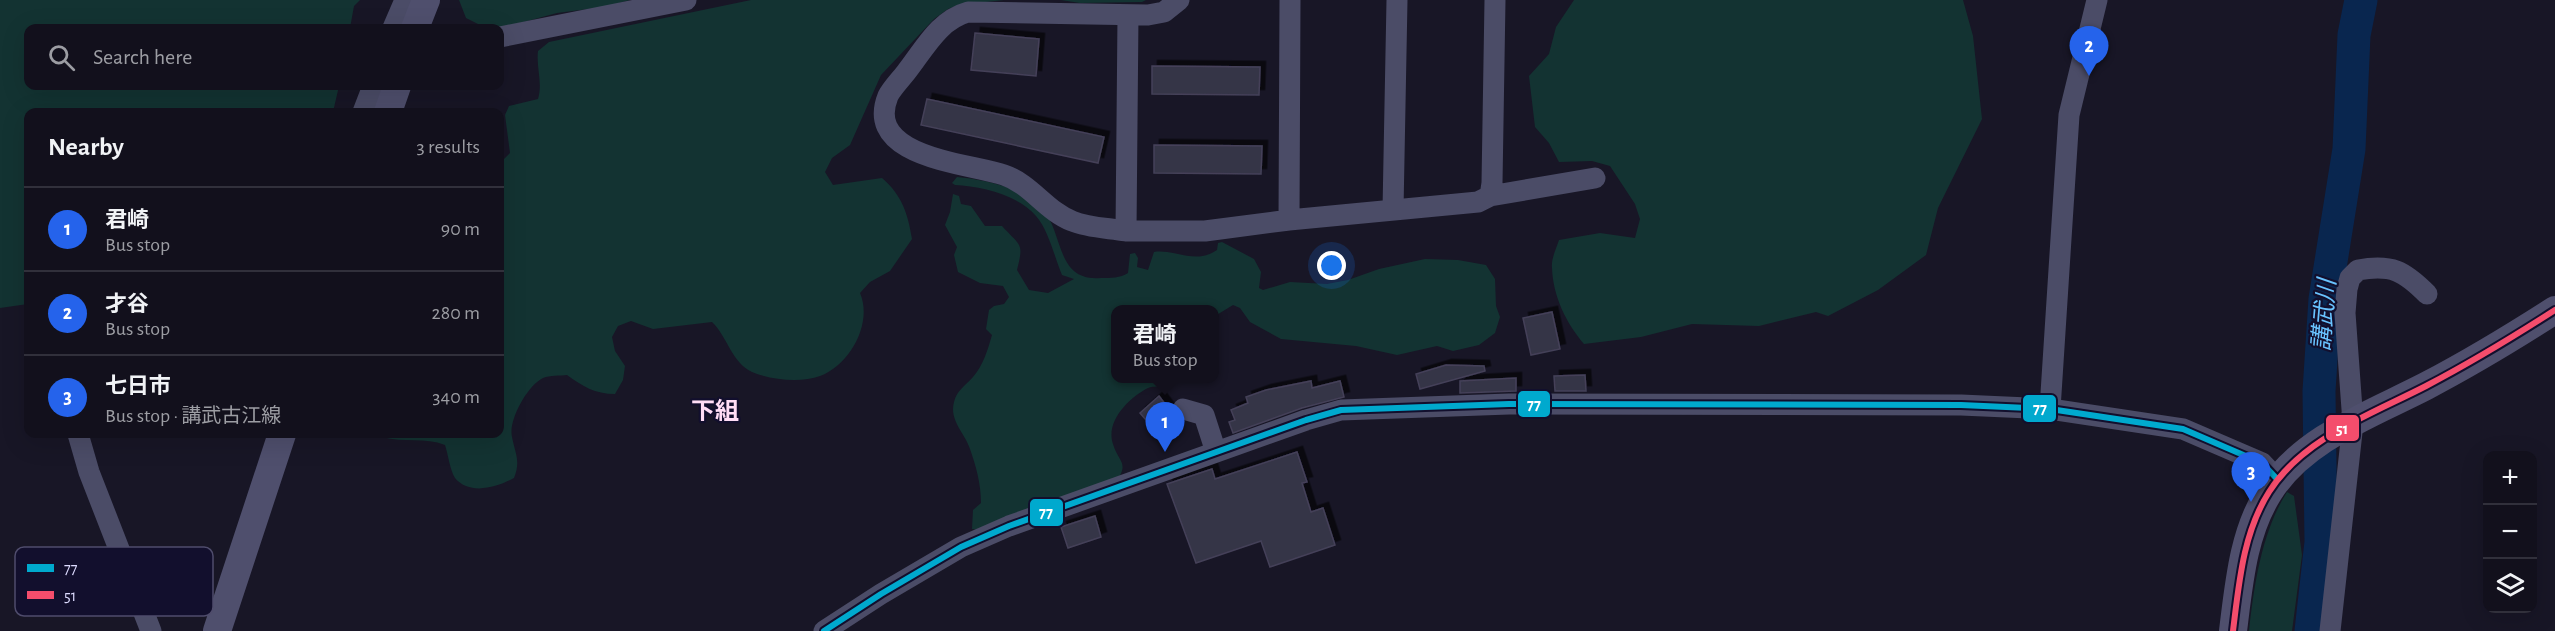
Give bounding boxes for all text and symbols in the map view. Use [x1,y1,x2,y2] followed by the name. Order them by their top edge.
[24,24,504,90] search box
[2070,26,2108,76] pin: 2
[45,41,78,74] icon: search
[93,46,192,68] text: Search here
[48,134,124,160] text: Nearby
[416,137,480,157] text: 3 results
[105,209,149,231] text: 君崎
[64,219,71,239] text: 1
[441,219,480,239] text: 90 m
[105,235,170,255] text: Bus stop
[1317,251,1346,280] your location
[2308,275,2340,352] water label: 講武川
[105,293,149,315] text: 才谷
[63,303,72,323] text: 2
[432,303,480,323] text: 280 m
[1111,305,1219,383] popup
[105,319,170,339] text: Bus stop
[1132,324,1176,346] text: 君崎
[1132,350,1198,370] text: Bus stop
[105,375,171,397] text: 七日市
[63,387,72,407] text: 3
[432,387,480,407] text: 340 m
[1517,390,1551,418] line badge: 77
[2022,394,2057,423] line badge: 77
[1527,397,1541,413] text: 77
[691,398,739,424] district label: 下組
[2033,401,2047,417] text: 77
[1146,402,1184,452] pin: 1
[105,406,281,426] text: Bus stop · 講武古江線
[2325,414,2360,442] line badge: 51
[2336,421,2348,437] text: 51
[2483,451,2537,613] map controls
[2483,451,2537,505] button: +
[2232,452,2270,502] pin: 3
[1029,498,1064,527] line badge: 77
[1039,505,1053,521] text: 77
[2483,505,2537,559] button: −
[15,547,213,616] legend
[2483,559,2537,613] button: layers
[64,561,78,577] text: 77
[64,588,76,604] text: 51

